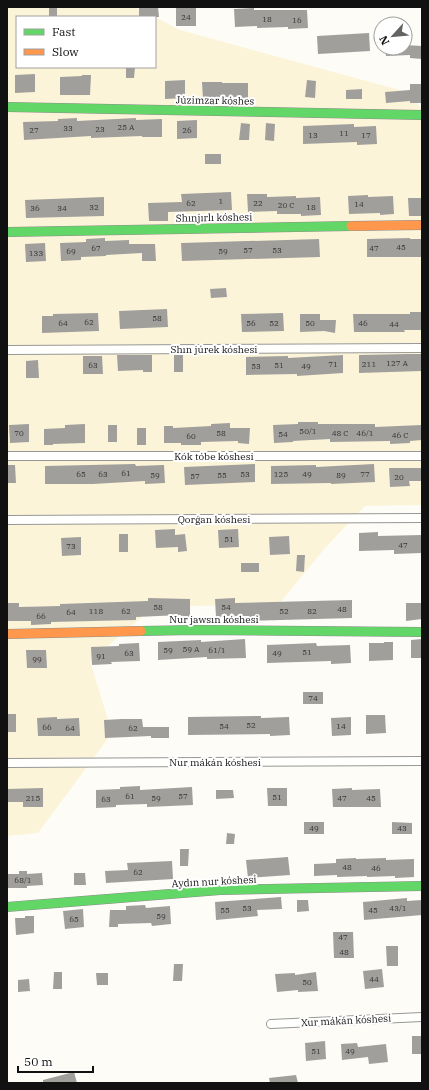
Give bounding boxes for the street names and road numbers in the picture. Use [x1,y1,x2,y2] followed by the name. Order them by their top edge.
[176,93,254,108] street label: Júzimzar kóshes
[176,210,252,225] street label: Shınjırlı kóshesi
[171,343,258,356] street label: Shın júrek kóshesi
[174,450,254,463] street label: Kók tóbe kóshesi
[178,513,250,526] street label: Qorǵan kóshesi
[169,613,259,626] street label: Nur jawsın kóshesi
[169,756,261,769] street label: Nur mákán kóshesi
[171,873,257,890] street label: Aydın nur kóshesi
[301,1012,391,1029] street label: Xur mákán kóshesi

